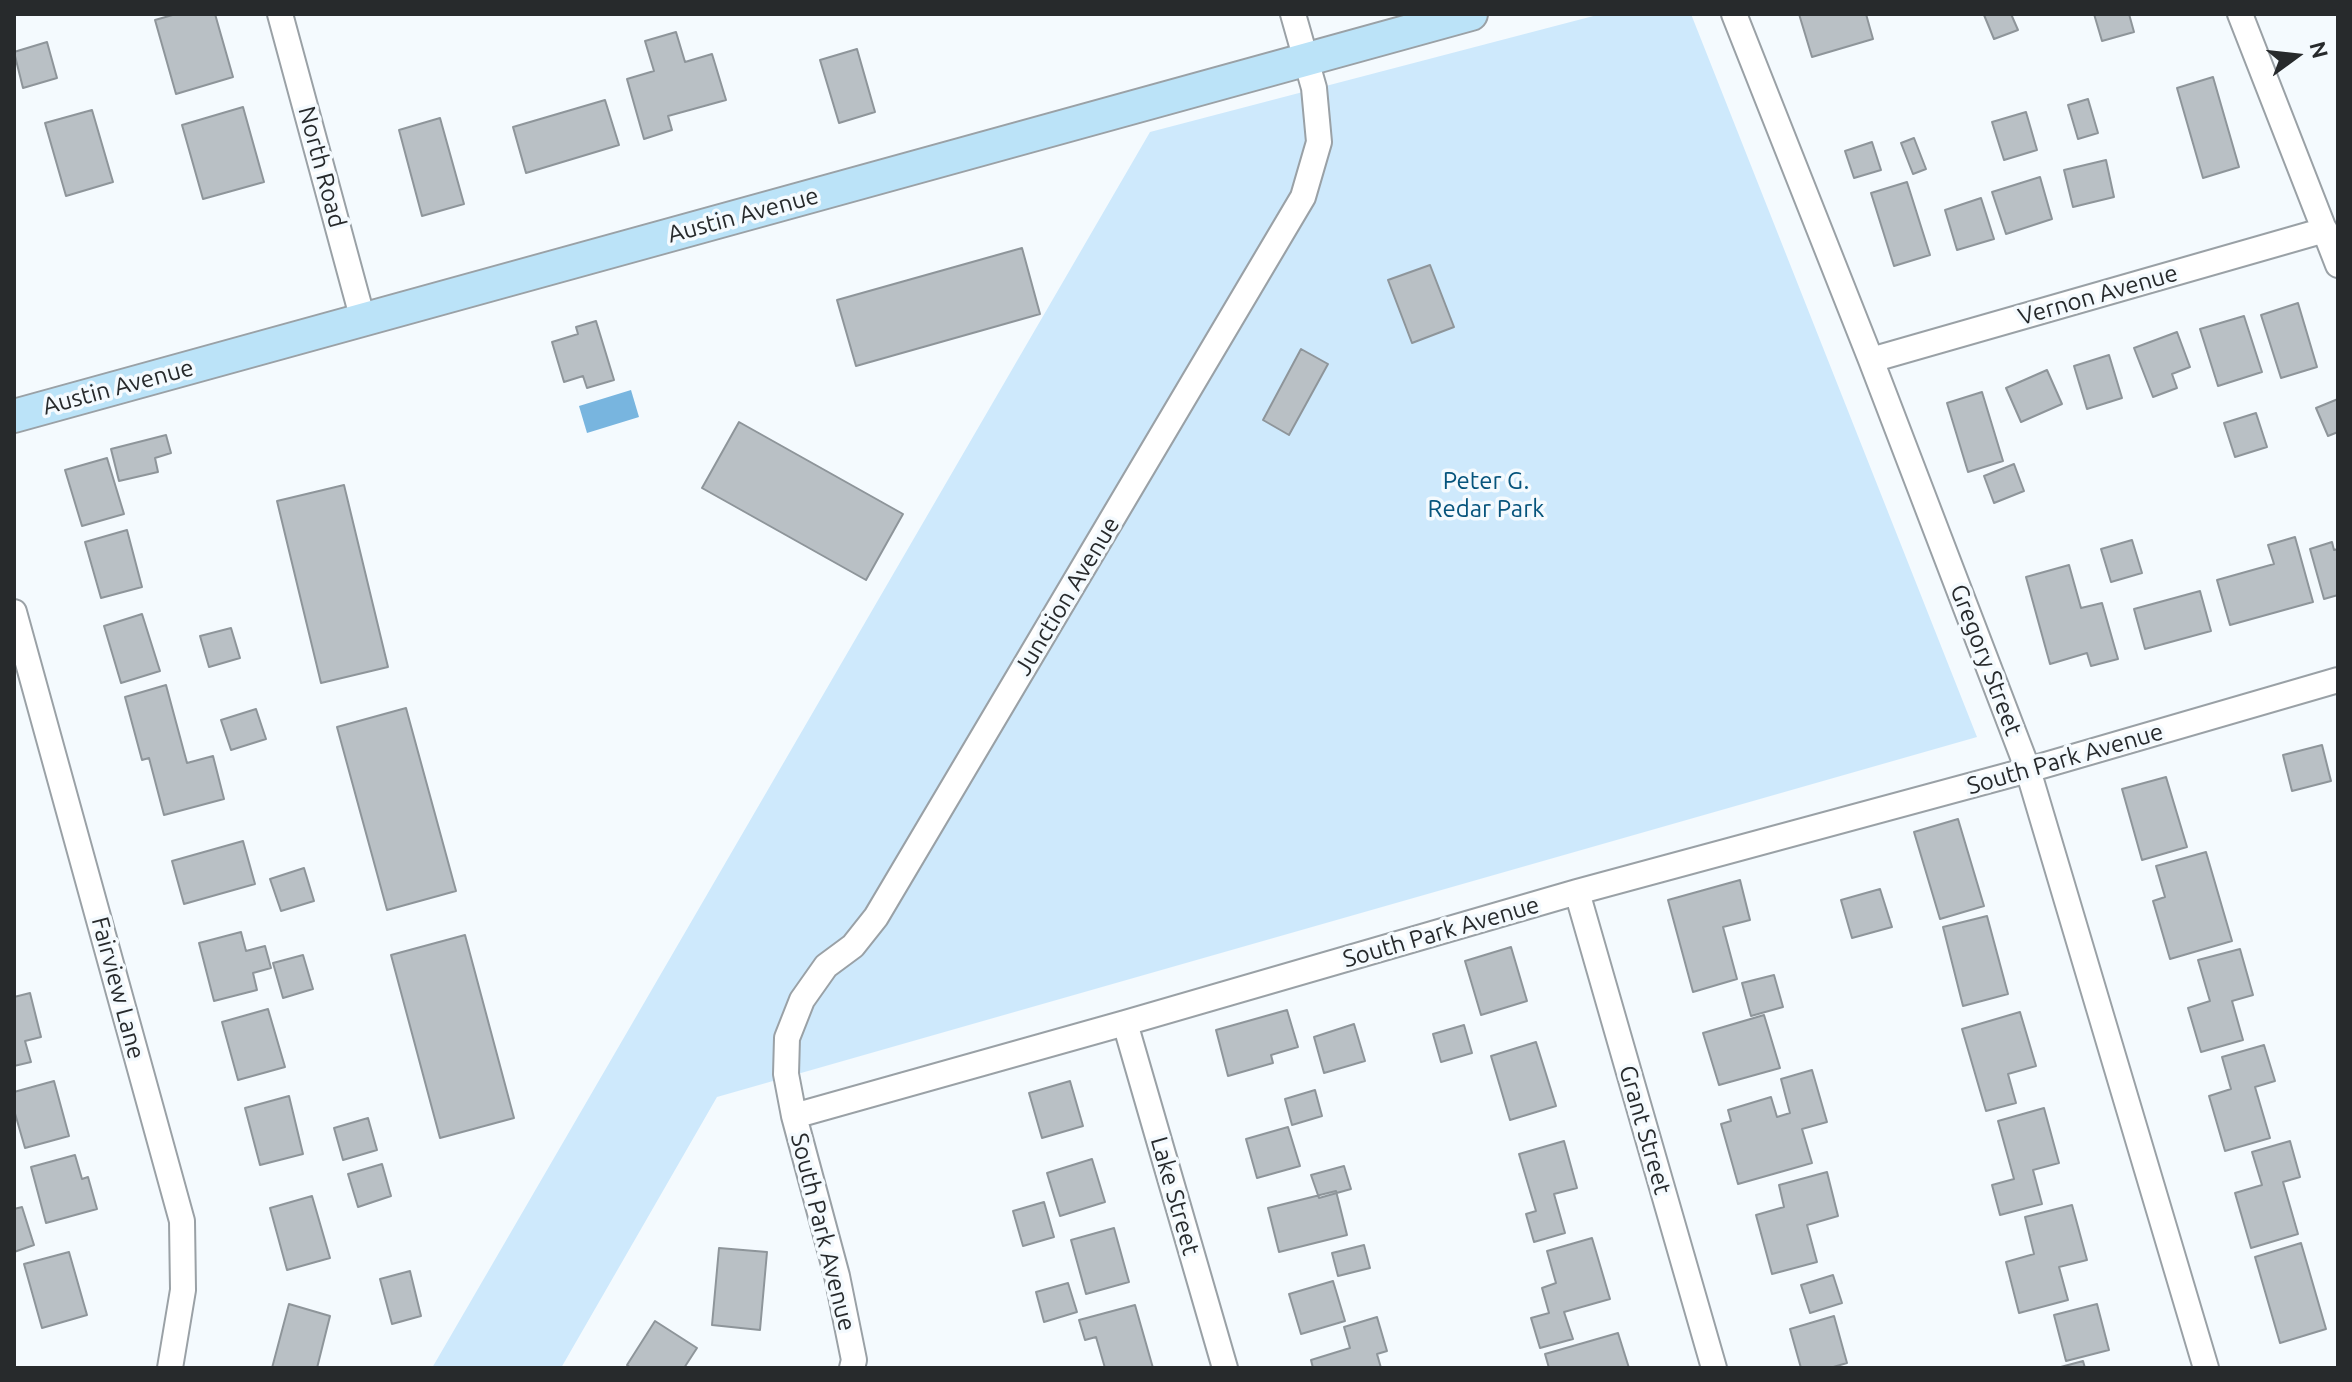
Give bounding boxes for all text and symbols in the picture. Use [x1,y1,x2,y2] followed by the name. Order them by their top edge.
[2256,16,2336,96] north arrow
[2305,38,2334,61] text: N
[292,103,352,231] street label: North Road
[664,181,822,249] street label: Austin Avenue
[2015,258,2181,332] street label: Vernon Avenue
[39,353,197,421] street label: Austin Avenue
[1428,467,1544,523] park label: Peter G. Redar Park
[1008,512,1126,680] street label: Junction Avenue
[1944,580,2028,740] street label: Gregory Street
[1963,717,2167,801] street label: South Park Avenue
[1339,890,1543,974] street label: South Park Avenue
[85,914,151,1062] street label: Fairview Lane
[1613,1062,1677,1198] street label: Grant Street
[784,1130,862,1334] street label: South Park Avenue
[1144,1133,1206,1259] street label: Lake Street

